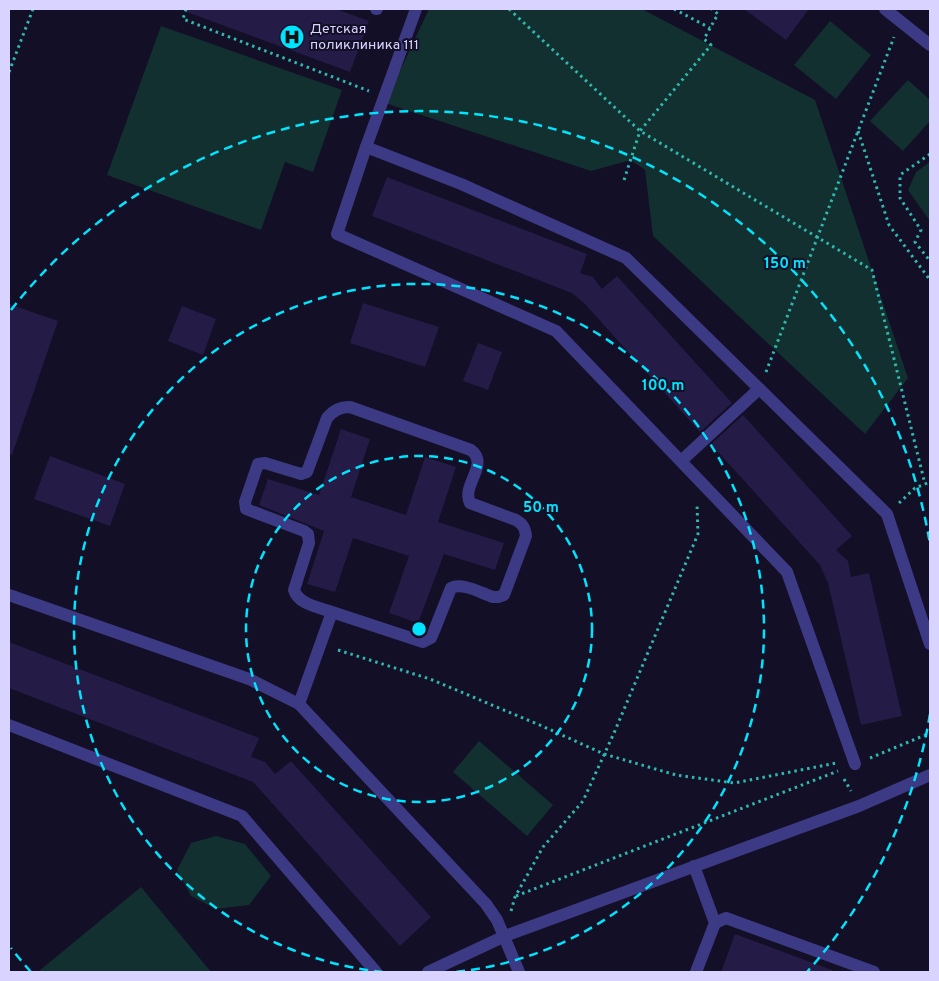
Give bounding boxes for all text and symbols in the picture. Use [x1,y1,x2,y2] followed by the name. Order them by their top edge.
[310,21,419,54] place label: Детская поликлиника 111
[279,24,305,50] hospital icon: Детская поликлиника 111
[764,255,806,274] text: 150 m
[642,377,684,396] text: 100 m
[523,499,559,518] text: 50 m
[410,620,428,638] centre of rings

